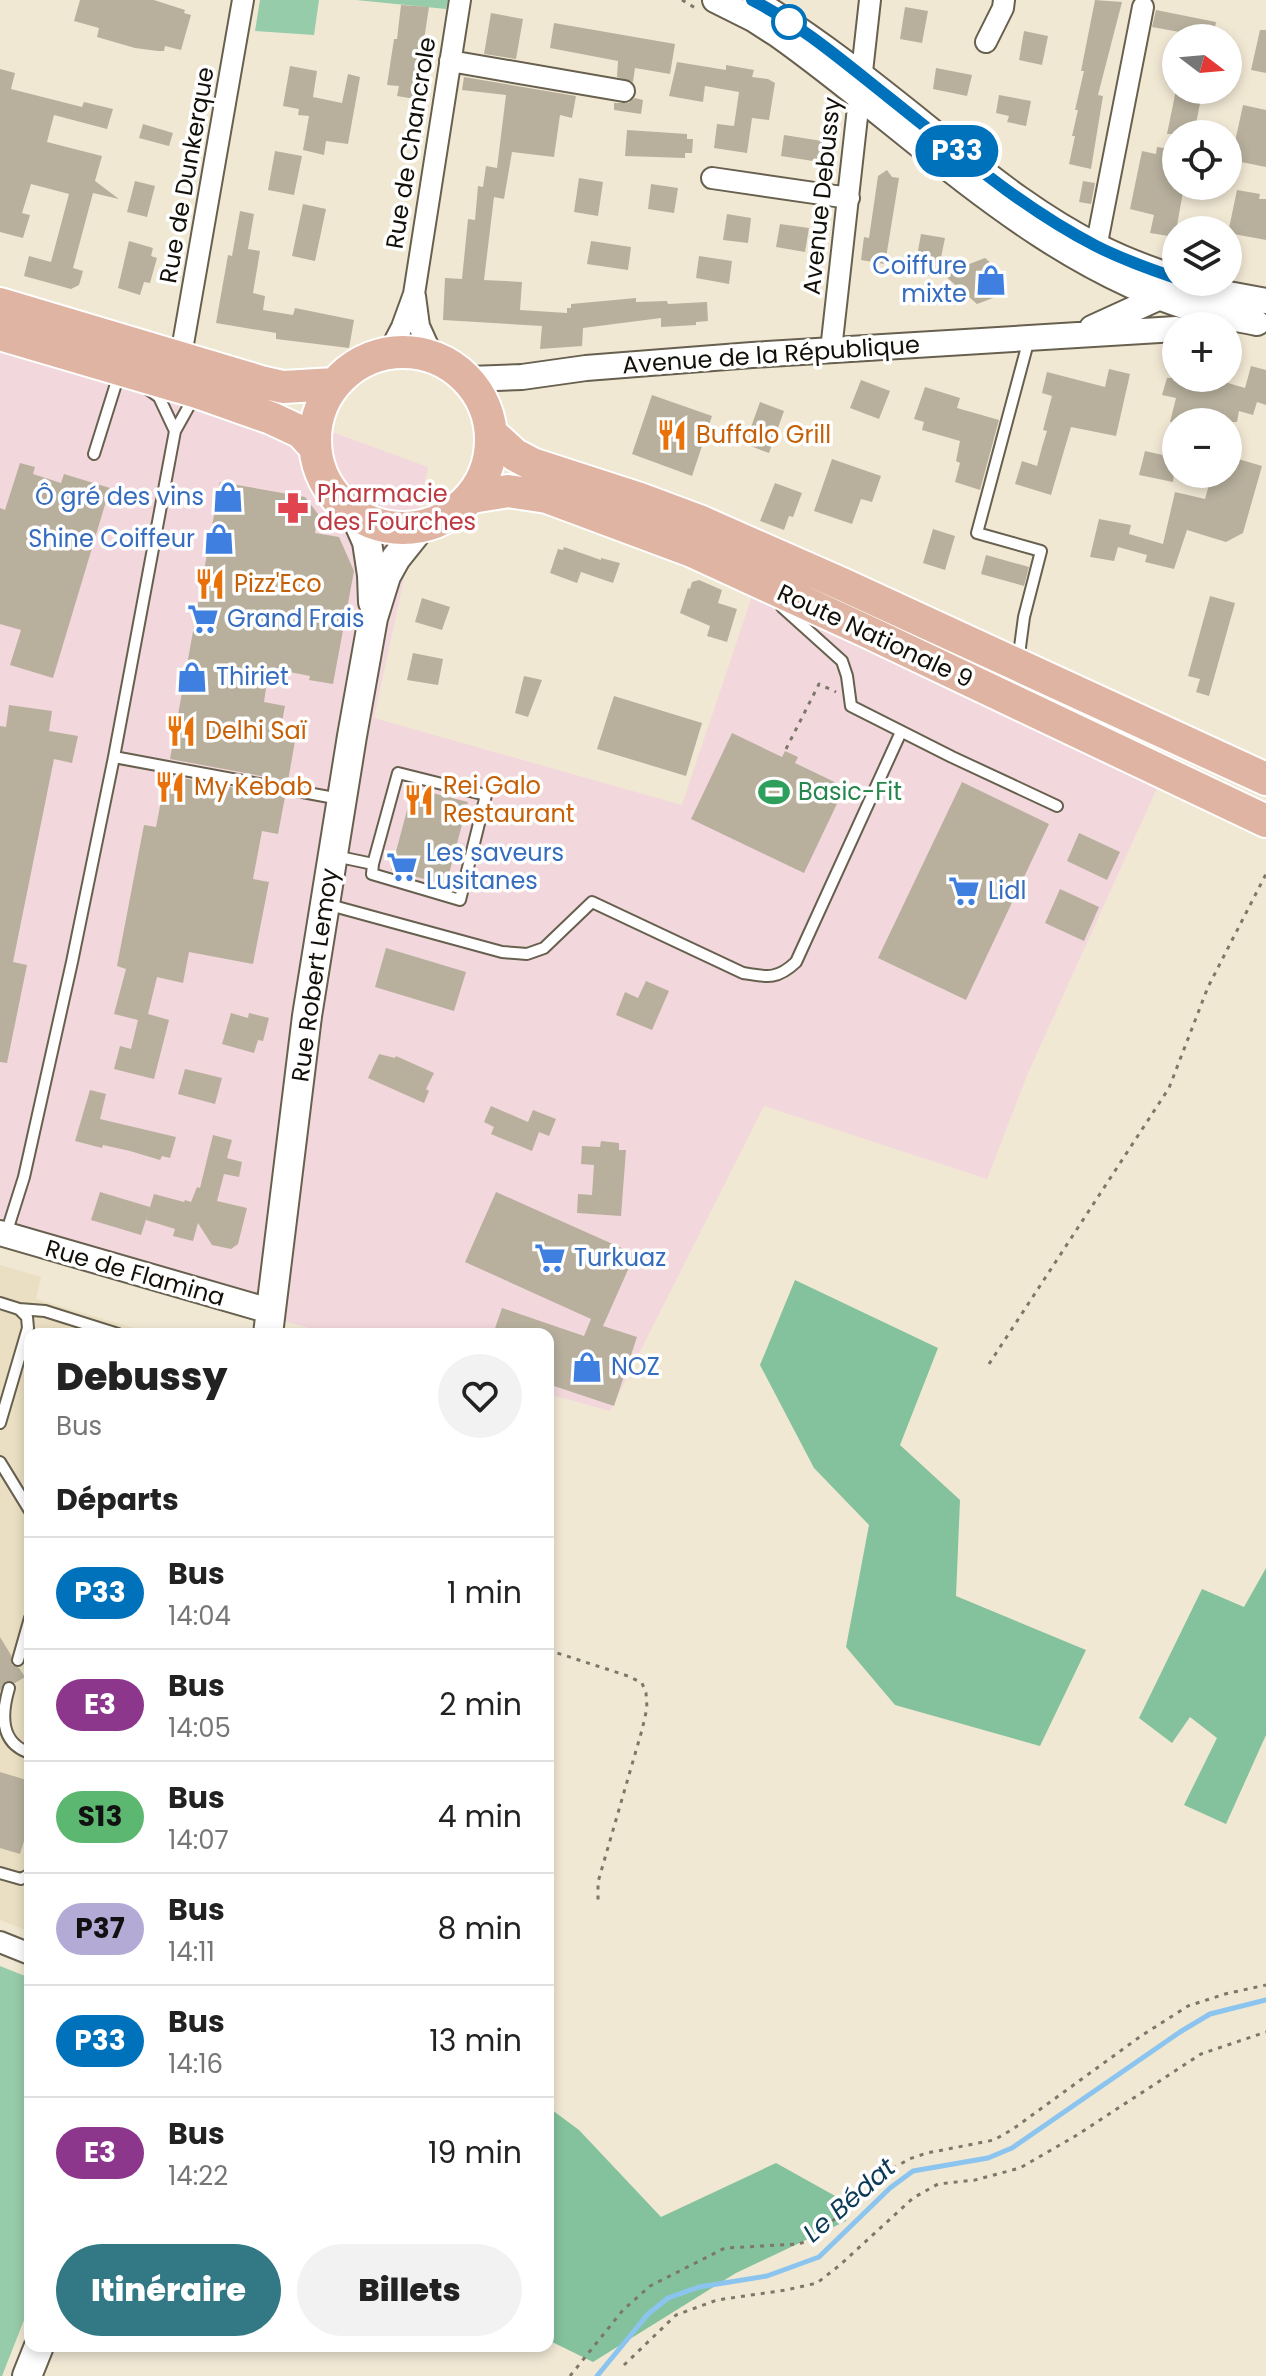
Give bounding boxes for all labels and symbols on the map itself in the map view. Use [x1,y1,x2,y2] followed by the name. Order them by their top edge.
[772,5,806,39] unlabelled marker
[1162,24,1242,104] north arrow
[377,35,444,251] street label: Rue de Chancrole
[151,64,222,286] street label: Rue de Dunkerque
[795,95,848,296] street label: Avenue Debussy
[911,125,1003,177] line badge: P33
[872,249,967,310] place label: Coiffure mixte
[974,263,1008,297] shop icon: Coiffure mixte
[621,328,921,381] street label: Avenue de la République
[655,418,689,452] restaurant icon: Buffalo Grill
[696,418,831,451] place label: Buffalo Grill
[317,477,476,538] place label: Pharmacie des Fourches
[35,480,204,513] place label: Ô gré des vins
[211,480,245,514] shop icon: Ô gré des vins
[276,491,310,525] pharmacy icon: Pharmacie des Fourches
[28,522,195,555] place label: Shine Coiffeur
[202,522,236,556] shop icon: Shine Coiffeur
[193,567,227,601] restaurant icon: Pizz'Eco
[234,567,322,600] place label: Pizz'Eco
[772,576,978,695] street label: Route Nationale 9
[186,602,220,636] supermarket icon: Grand Frais
[227,602,365,635] place label: Grand Frais
[175,660,209,694] shop icon: Thiriet
[216,660,289,693] place label: Thiriet
[164,714,198,748] restaurant icon: Delhi Saï
[205,714,308,747] place label: Delhi Saï
[443,769,575,830] place label: Rei Galo Restaurant
[153,770,187,804] restaurant icon: My Kebab
[194,770,313,803] place label: My Kebab
[757,775,791,809] sports icon: Basic-Fit
[798,775,902,808] place label: Basic-Fit
[402,783,436,817] restaurant icon: Rei Galo Restaurant
[426,836,564,897] place label: Les saveurs Lusitanes
[385,850,419,884] supermarket icon: Les saveurs Lusitanes
[283,866,346,1084] street label: Rue Robert Lemoy
[947,874,981,908] supermarket icon: Lidl
[988,874,1026,907] place label: Lidl
[42,1231,229,1314] street label: Rue de Flamina
[533,1241,567,1275] supermarket icon: Turkuaz
[574,1241,666,1274] place label: Turkuaz
[570,1350,604,1384] shop icon: NOZ
[611,1350,660,1383] place label: NOZ
[795,2149,903,2250] water label: Le Bédat

